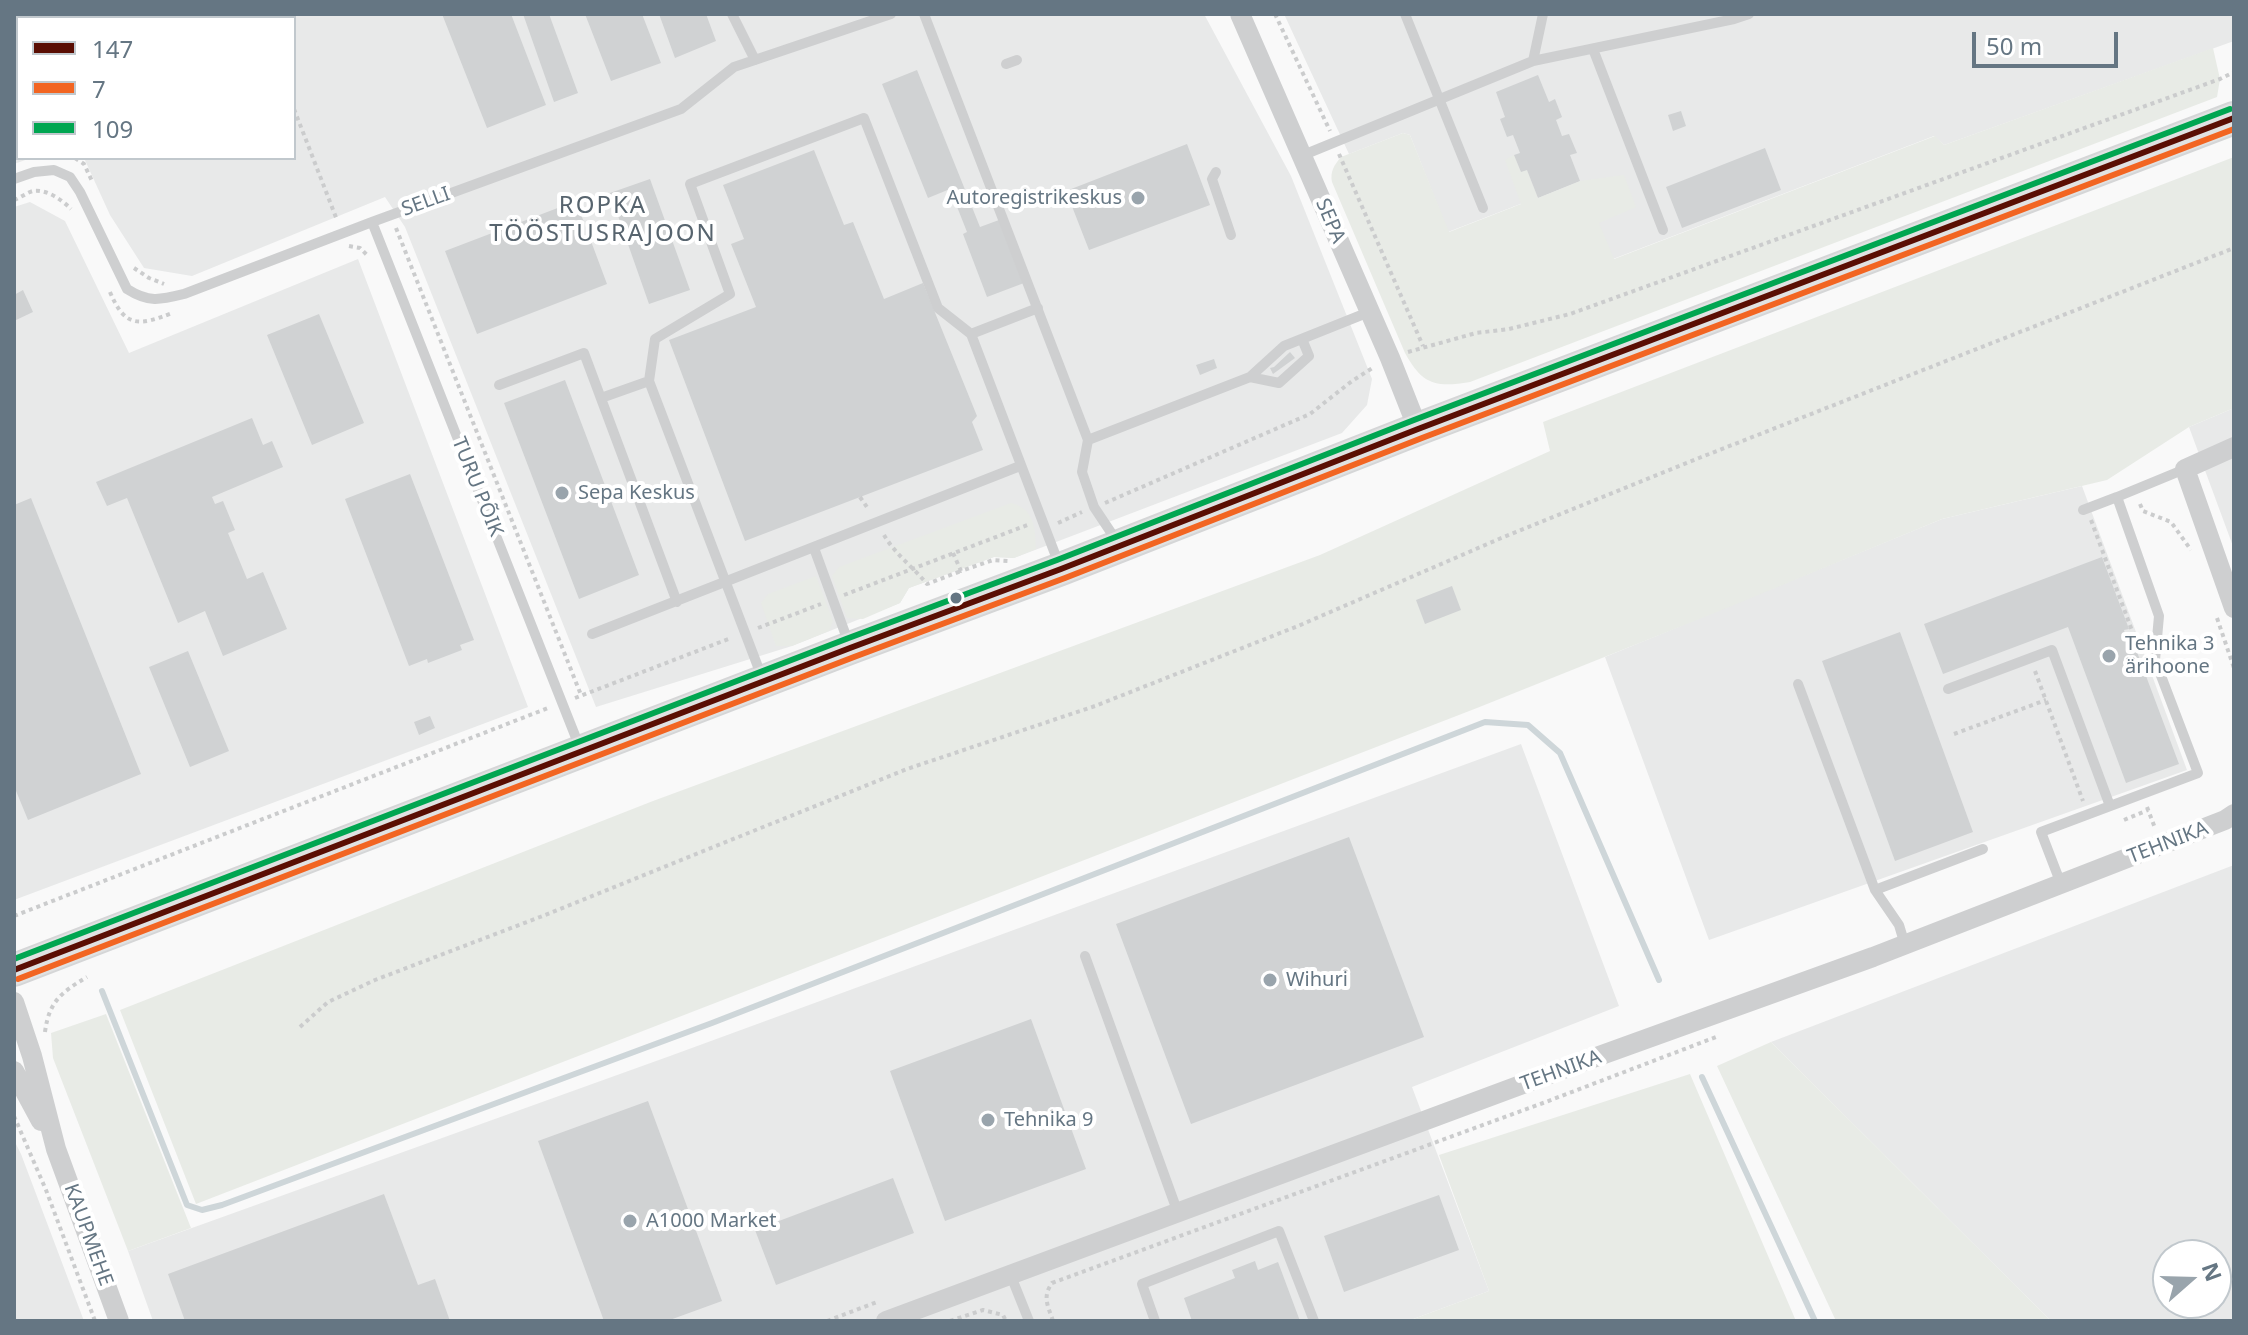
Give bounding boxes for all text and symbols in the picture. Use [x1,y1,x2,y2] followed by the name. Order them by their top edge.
[16,16,296,160] legend
[1976,16,2122,66] scale bar
[1986,29,2042,62] text: 50 m
[92,32,133,65] text: 147
[92,72,106,105] text: 7
[92,112,133,145] text: 109
[398,182,454,222] street label: SELLI
[947,186,1122,210] place label: Autoregistrikeskus
[1129,189,1147,207] marker: Autoregistrikeskus
[489,192,717,248] district label: ROPKA TÖÖSTUSRAJOON
[1310,195,1350,247] street label: SEPA
[446,434,508,540] street label: TURU PÕIK
[578,481,695,505] place label: Sepa Keskus
[553,484,571,502] marker: Sepa Keskus
[948,590,964,606] unlabelled marker
[2125,632,2214,679] place label: Tehnika 3 ärihoone
[2100,647,2118,665] marker: Tehnika 3 ärihoone
[2124,817,2212,869] street label: TEHNIKA
[1286,968,1348,992] place label: Wihuri
[1261,971,1279,989] marker: Wihuri
[1517,1045,1605,1097] street label: TEHNIKA
[1004,1108,1093,1132] place label: Tehnika 9
[979,1111,997,1129] marker: Tehnika 9
[58,1181,118,1289] street label: KAUPMEHE
[646,1209,777,1233] place label: A1000 Market
[621,1212,639,1230] marker: A1000 Market
[2152,1239,2232,1319] north arrow
[2196,1258,2230,1285] text: N

